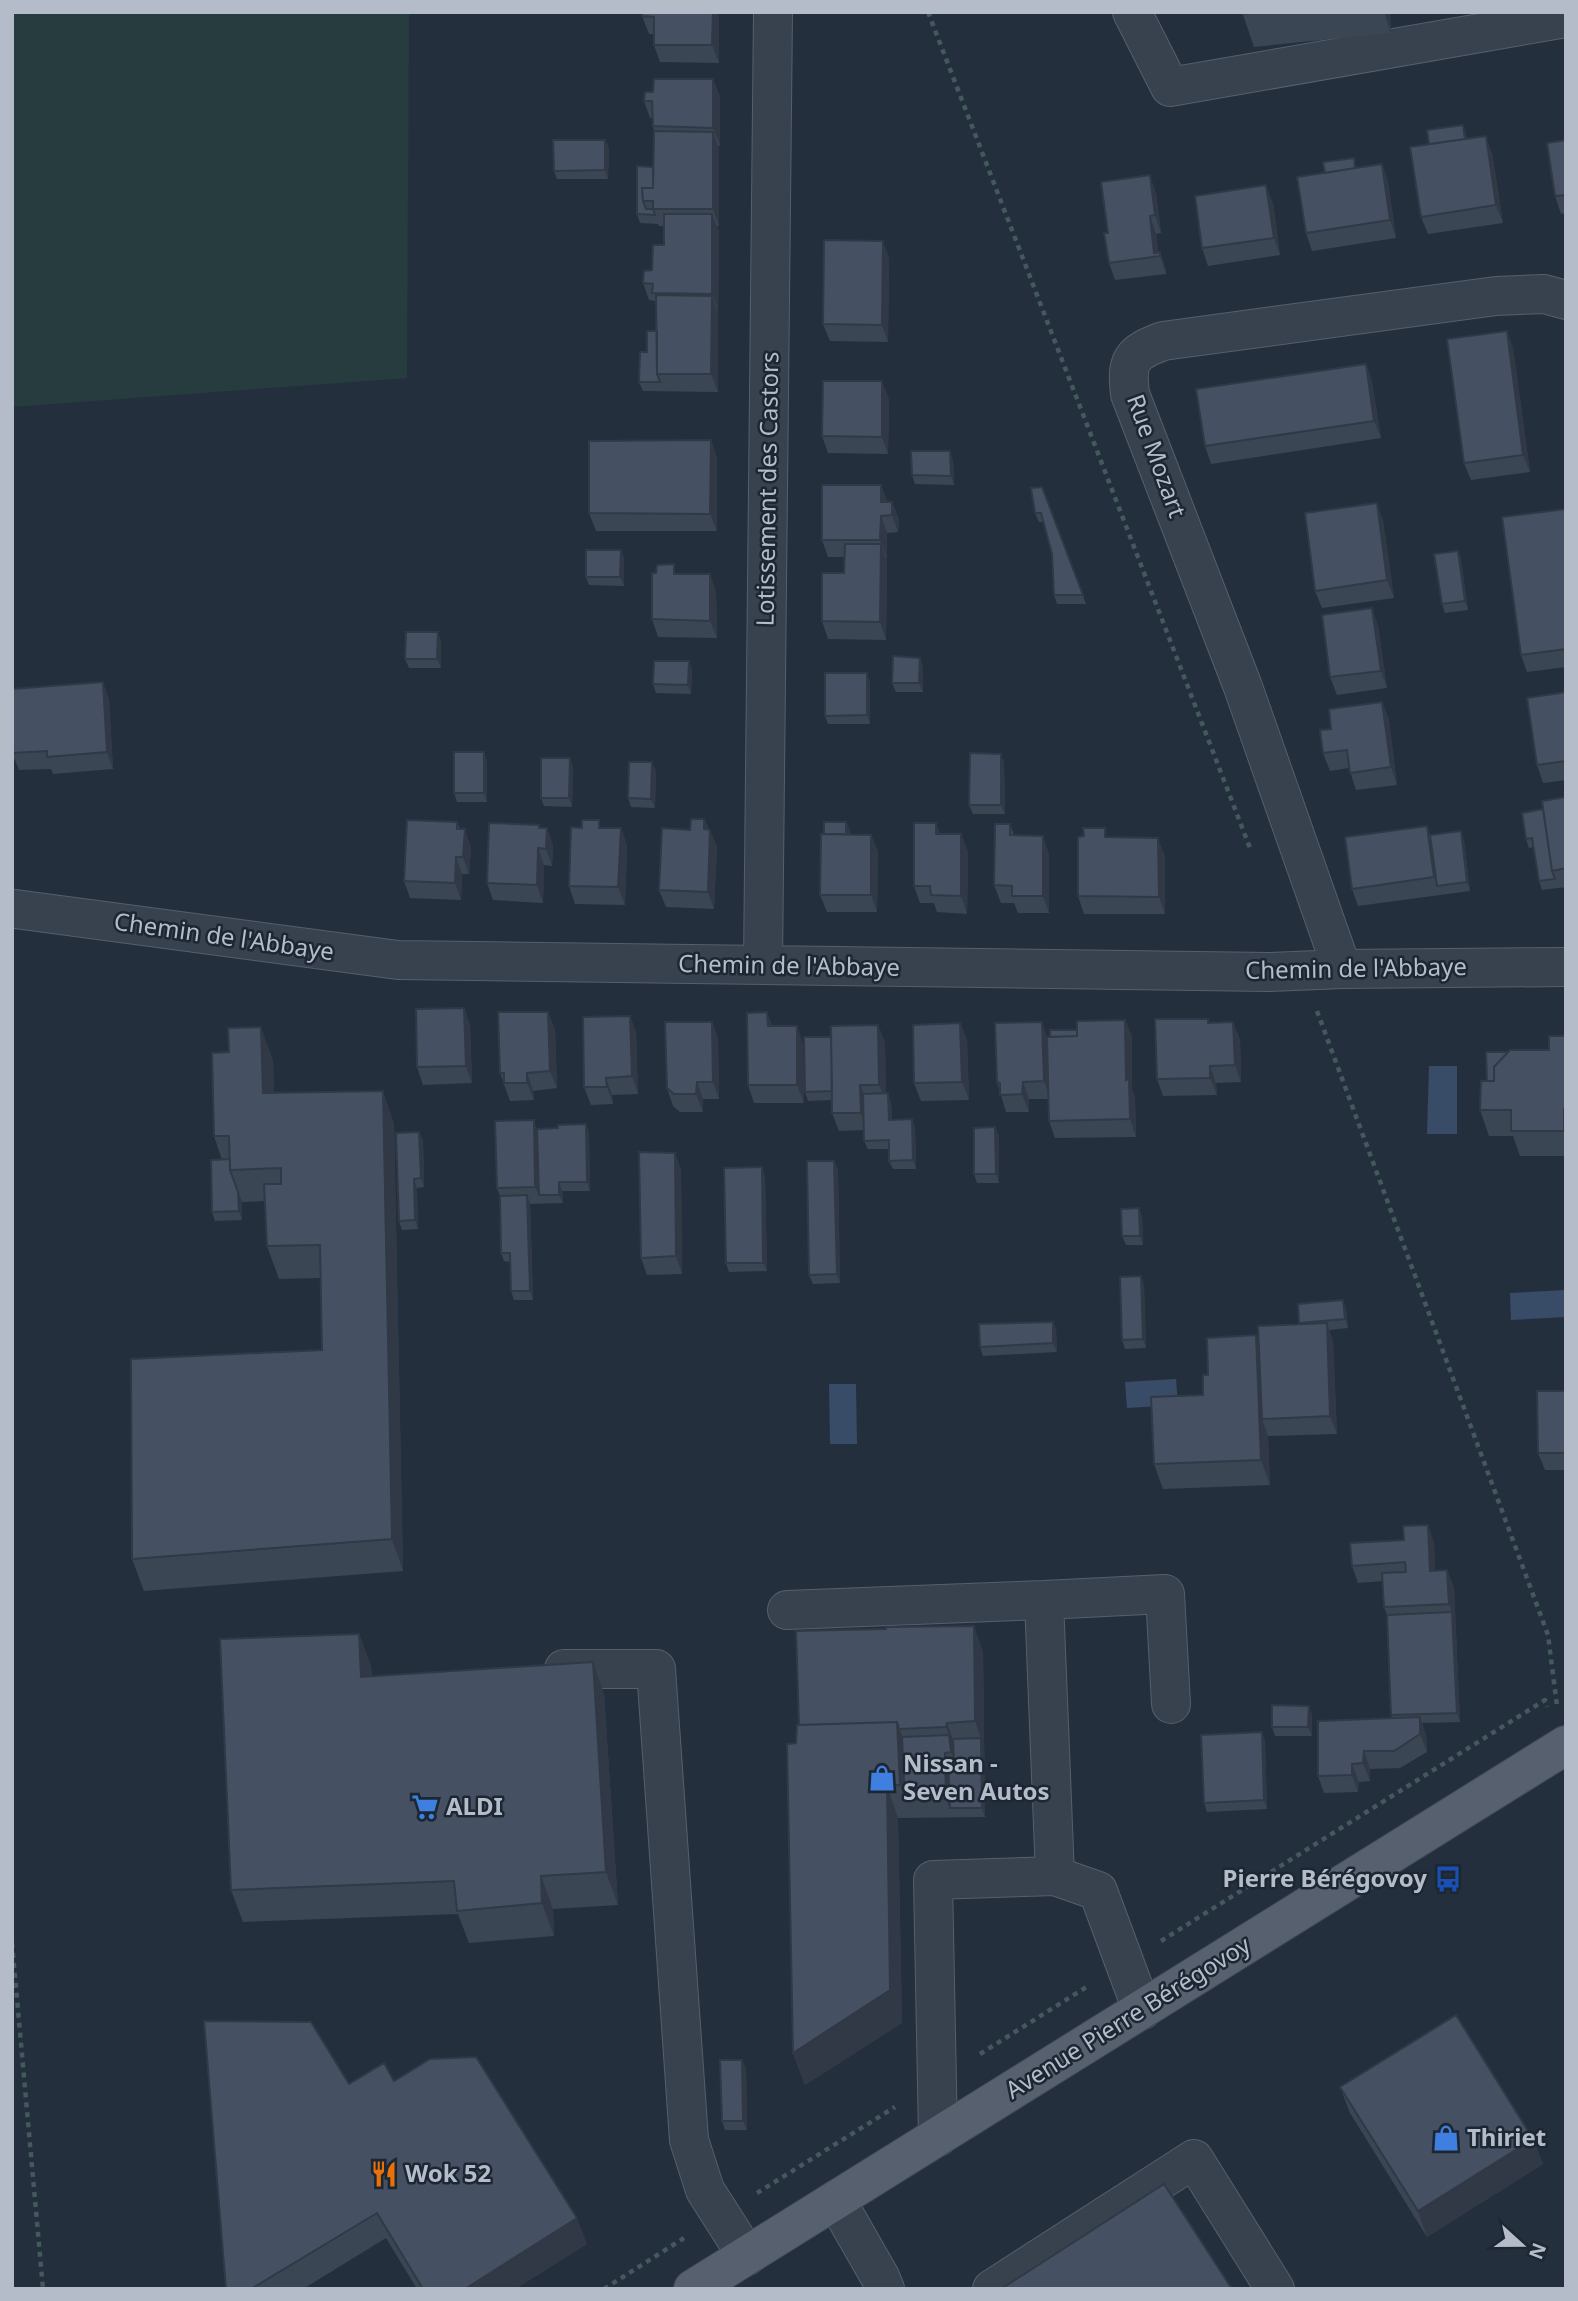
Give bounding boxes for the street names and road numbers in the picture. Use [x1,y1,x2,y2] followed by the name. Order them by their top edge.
[748,351,785,627] street label: Lotissement des Castors
[1120,389,1195,522] street label: Rue Mozart
[112,904,336,967] street label: Chemin de l'Abbaye
[678,946,900,983] street label: Chemin de l'Abbaye
[1245,949,1467,986] street label: Chemin de l'Abbaye
[998,1927,1257,2106] street label: Avenue Pierre Bérégovoy

